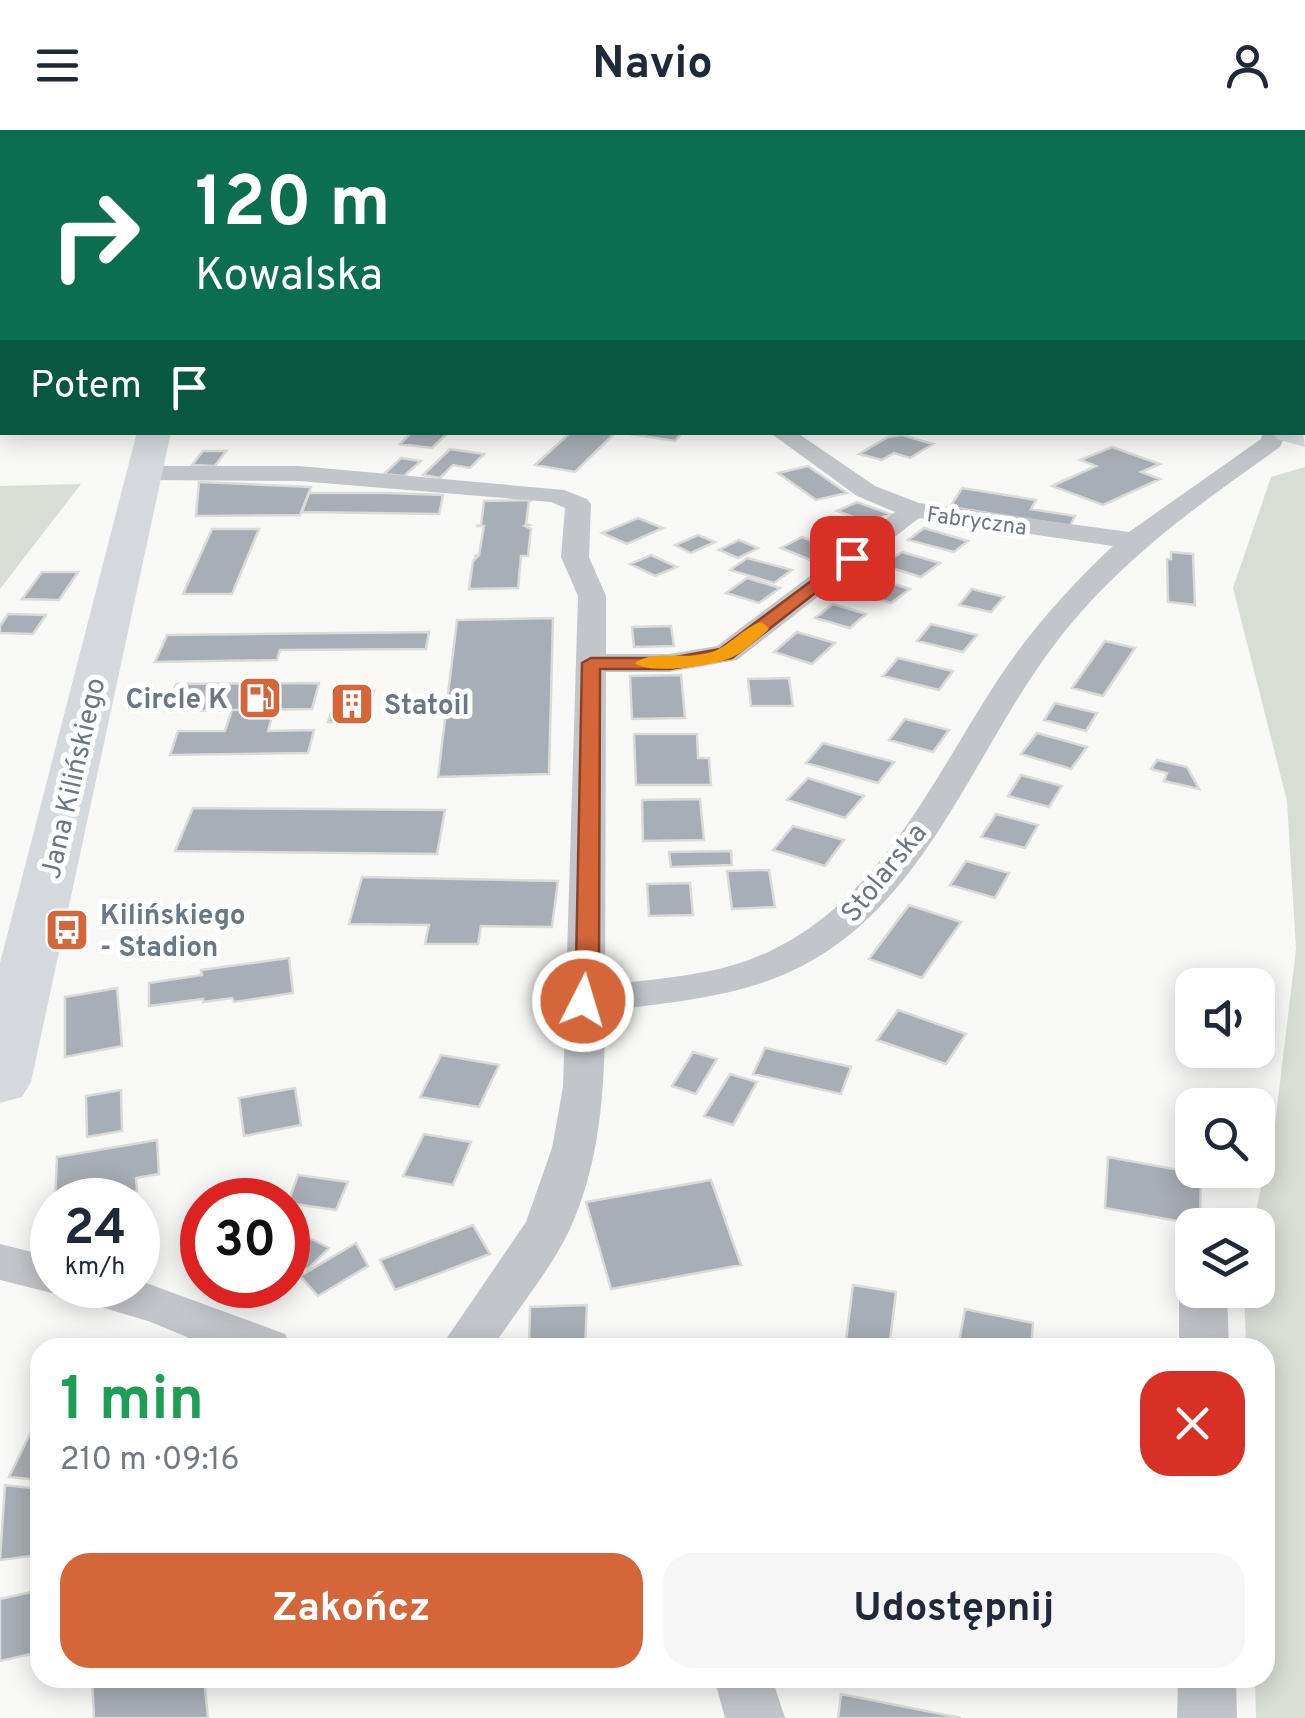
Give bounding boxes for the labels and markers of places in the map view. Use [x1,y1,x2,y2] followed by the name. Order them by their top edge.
[810,516,895,601] pin
[237,675,283,721] fuel station icon: Circle K
[329,681,375,727] building icon: Statoil
[126,683,228,719] place label: Circle K
[384,689,470,725] place label: Statoil
[100,899,246,967] place label: Kilińskiego - Stadion
[44,907,90,953] bus stop icon: Kilińskiego - Stadion

